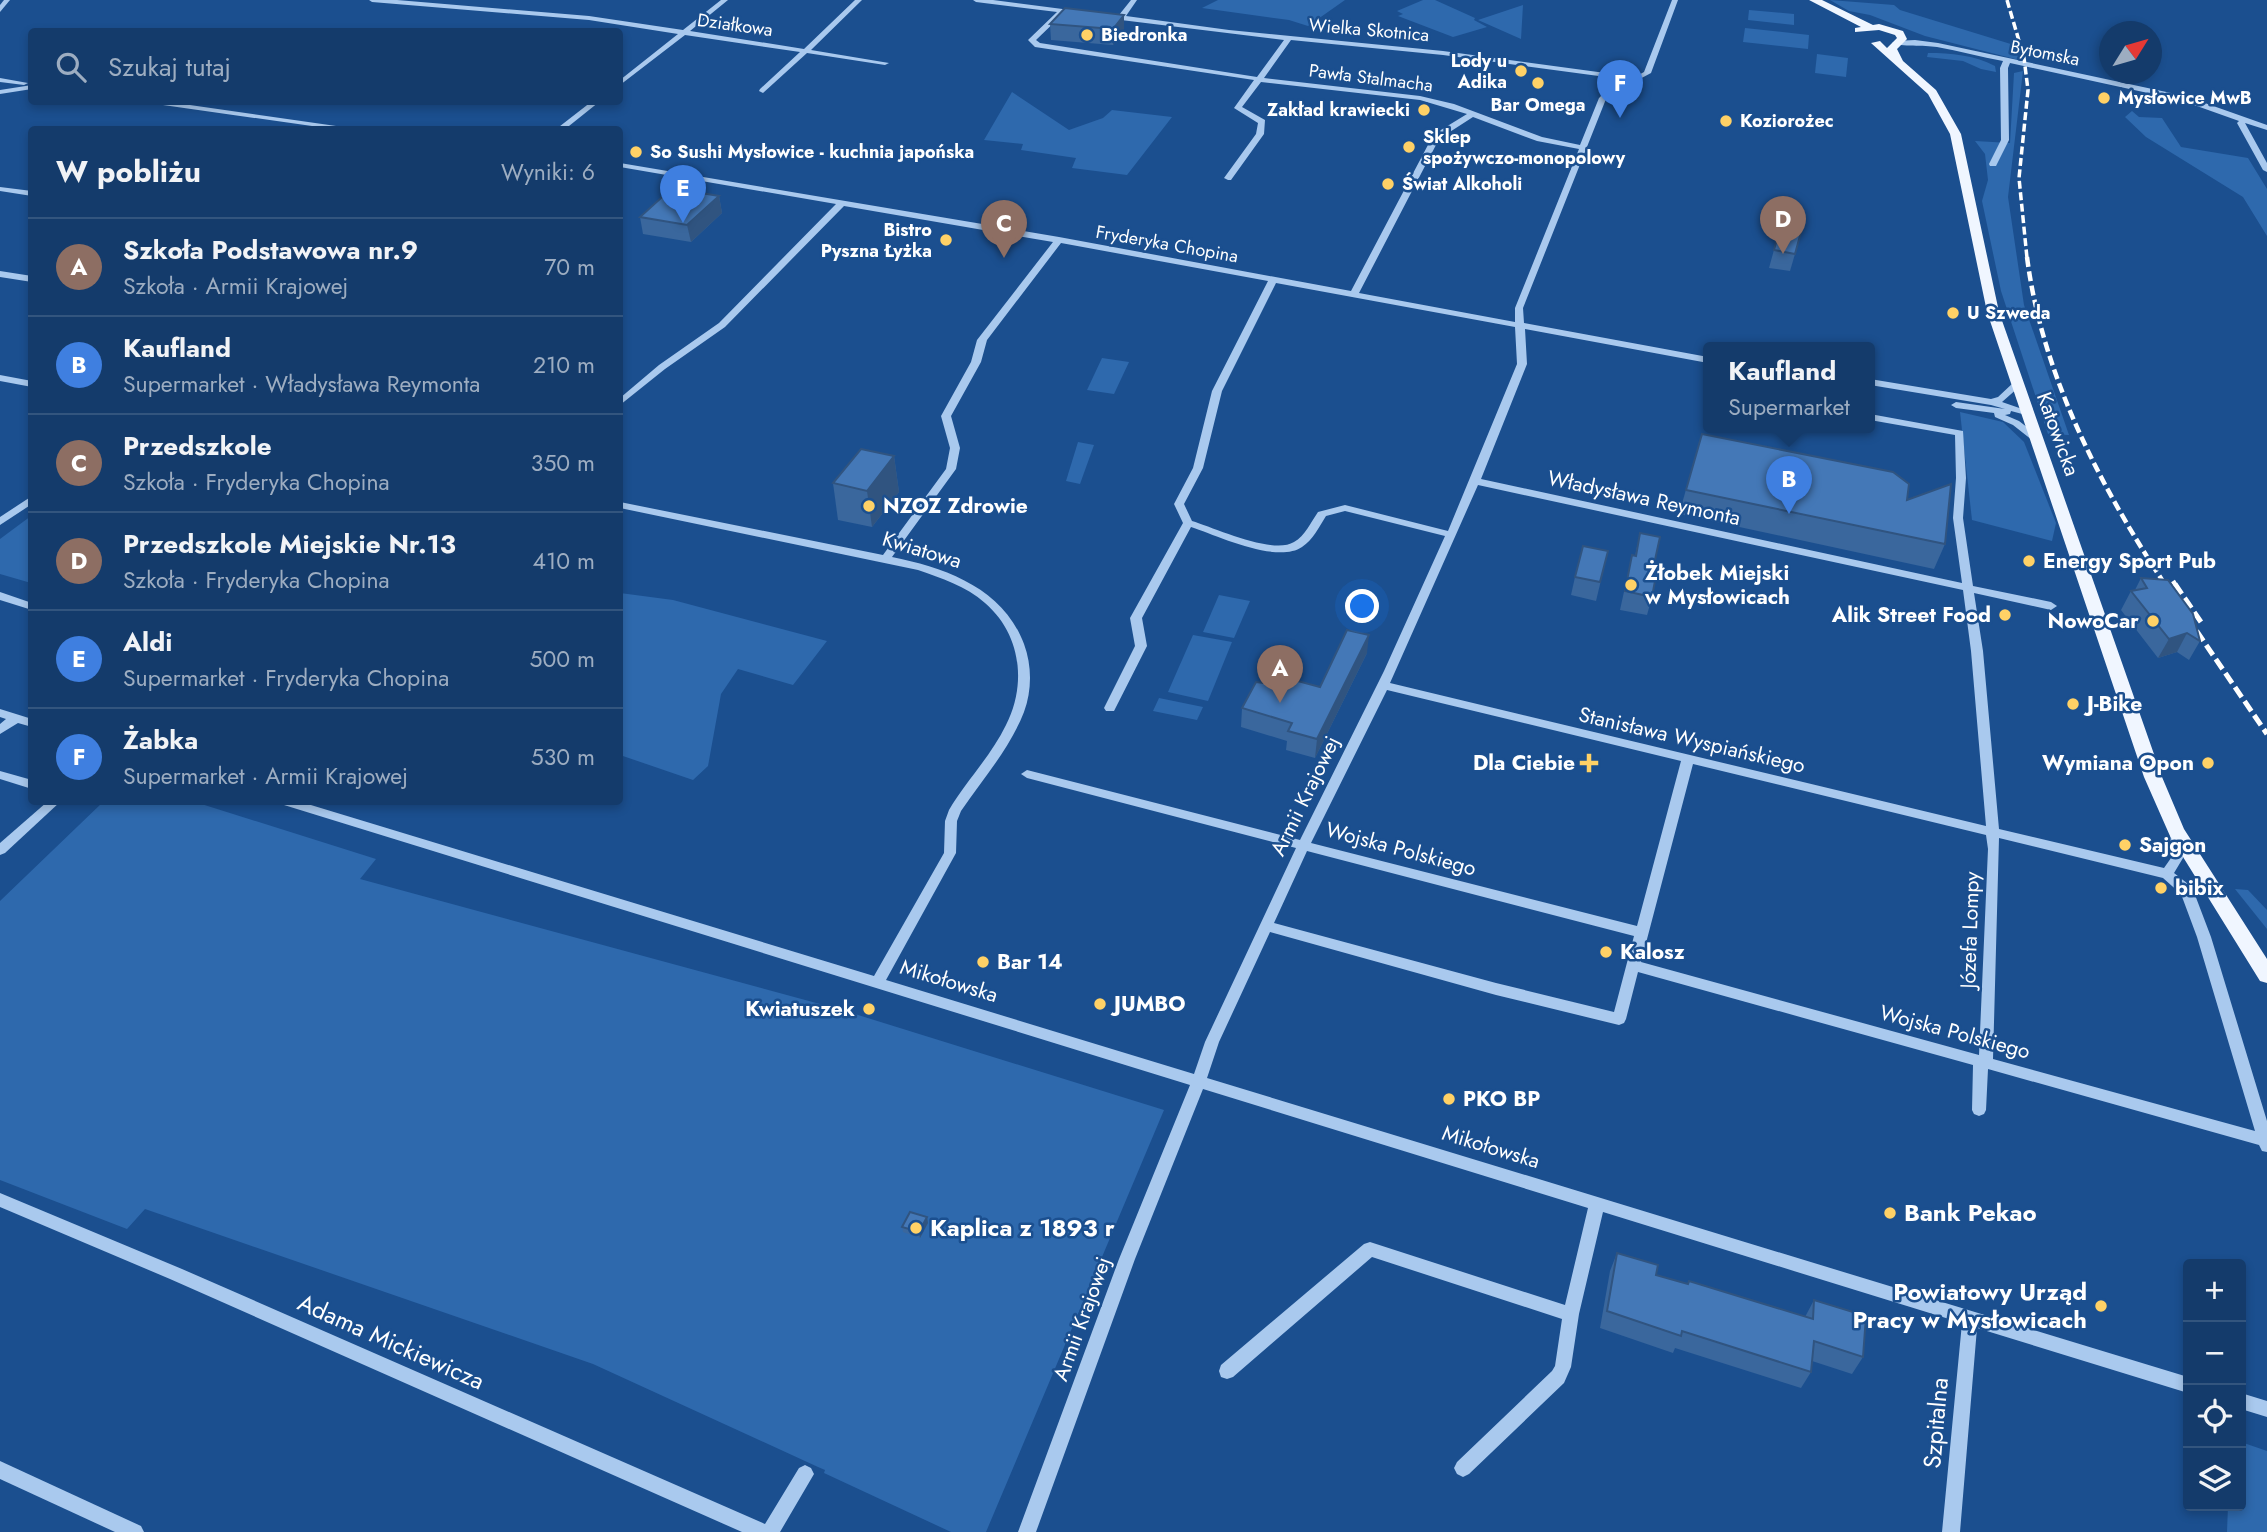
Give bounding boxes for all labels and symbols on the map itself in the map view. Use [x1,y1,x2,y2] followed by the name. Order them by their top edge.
[696,7,774,43] street label: Działkowa
[1308,12,1430,48] street label: Wielka Skotnica
[2099,21,2162,84] north arrow
[1101,22,1188,48] place label: Biedronka
[1079,27,1095,43] marker: Biedronka
[2008,34,2082,72] street label: Bytomska
[1451,48,1507,95] place label: Lody u Adika
[1308,57,1434,99] street label: Pawła Stalmacha
[1597,60,1643,118] pin: F
[1513,63,1529,79] marker: Lody u Adika
[1530,75,1546,91] marker: Bar Omega
[2118,85,2252,111] place label: Mysłowice MwB
[2096,90,2112,106] marker: Mysłowice MwB
[1491,92,1586,118] place label: Bar Omega
[1267,97,1410,123] place label: Zakład krawiecki
[1416,102,1432,118] marker: Zakład krawiecki
[1740,108,1834,134] place label: Koziorożec
[1718,113,1734,129] marker: Koziorożec
[1423,124,1626,171] place label: Sklep spożywczo-monopolowy
[650,139,974,165] place label: So Sushi Mysłowice - kuchnia japońska
[1401,139,1417,155] marker: Sklep spożywczo-monopolowy
[628,144,644,160] marker: So Sushi Mysłowice - kuchnia japońska
[660,165,706,223] pin: E
[1402,171,1522,197] place label: Świat Alkoholi
[1380,176,1396,192] marker: Świat Alkoholi
[1760,196,1806,254] pin: D
[981,200,1027,258] pin: C
[821,217,932,264] place label: Bistro Pyszna Łyżka
[1094,219,1240,269] street label: Fryderyka Chopina
[938,232,954,248] marker: Bistro Pyszna Łyżka
[1967,300,2050,326] place label: U Szweda
[1945,305,1961,321] marker: U Szweda
[2029,388,2087,480] street label: Katowicka
[1766,456,1812,514] pin: B
[1545,463,1743,533] street label: Władysława Reymonta
[883,491,1028,521] place label: NZOZ Zdrowie
[861,498,877,514] marker: NZOZ Zdrowie
[879,524,965,576] street label: Kwiatowa
[2043,546,2216,576] place label: Energy Sport Pub
[2021,553,2037,569] marker: Energy Sport Pub
[1644,558,1790,612] place label: Żłobek Miejski w Mysłowicach
[1623,577,1639,593] marker: Żłobek Miejski w Mysłowicach
[1345,589,1379,623] your location
[1831,600,1991,630] place label: Alik Street Food
[2048,606,2139,636] place label: NowoCar
[1997,607,2013,623] marker: Alik Street Food
[2145,613,2161,629] marker: NowoCar
[1257,645,1303,703] pin: A
[2083,689,2142,719] place label: J-Bike
[2065,696,2081,712] marker: J-Bike
[1576,699,1808,781] street label: Stanisława Wyspiańskiego
[1263,731,1347,861] street label: Armii Krajowej
[1473,748,1575,778] place label: Dla Ciebie
[2042,748,2194,778] place label: Wymiana Opon
[1581,755,1597,771] marker: Dla Ciebie
[2200,755,2216,771] marker: Wymiana Opon
[1322,815,1480,883] street label: Wojska Polskiego
[2139,830,2206,860] place label: Sajgon
[2117,837,2133,853] marker: Sajgon
[1953,870,1987,992] street label: Józefa Lompy
[2175,873,2225,903] place label: bibix
[2153,880,2169,896] marker: bibix
[1620,937,1685,967] place label: Kalosz
[1598,944,1614,960] marker: Kalosz
[997,947,1063,977] place label: Bar 14
[896,952,1002,1010] street label: Mikołowska
[975,954,991,970] marker: Bar 14
[1110,989,1186,1019] place label: JUMBO
[745,994,855,1024] place label: Kwiatuszek
[1092,996,1108,1012] marker: JUMBO
[1876,998,2034,1066] street label: Wojska Polskiego
[861,1001,877,1017] marker: Kwiatuszek
[1463,1084,1540,1114] place label: PKO BP
[1441,1091,1457,1107] marker: PKO BP
[1438,1118,1544,1176] street label: Mikołowska
[1904,1195,2037,1230] place label: Bank Pekao
[1882,1205,1898,1221] marker: Bank Pekao
[930,1210,1115,1245] place label: Kaplica z 1893 r
[908,1220,924,1236] marker: Kaplica z 1893 r
[1046,1253,1118,1385] street label: Armii Krajowej
[1852,1274,2087,1337] place label: Powiatowy Urząd Pracy w Mysłowicach
[292,1285,490,1398] street label: Adama Mickiewicza
[2093,1298,2109,1314] marker: Powiatowy Urząd Pracy w Mysłowicach
[1914,1376,1957,1470] street label: Szpitalna

